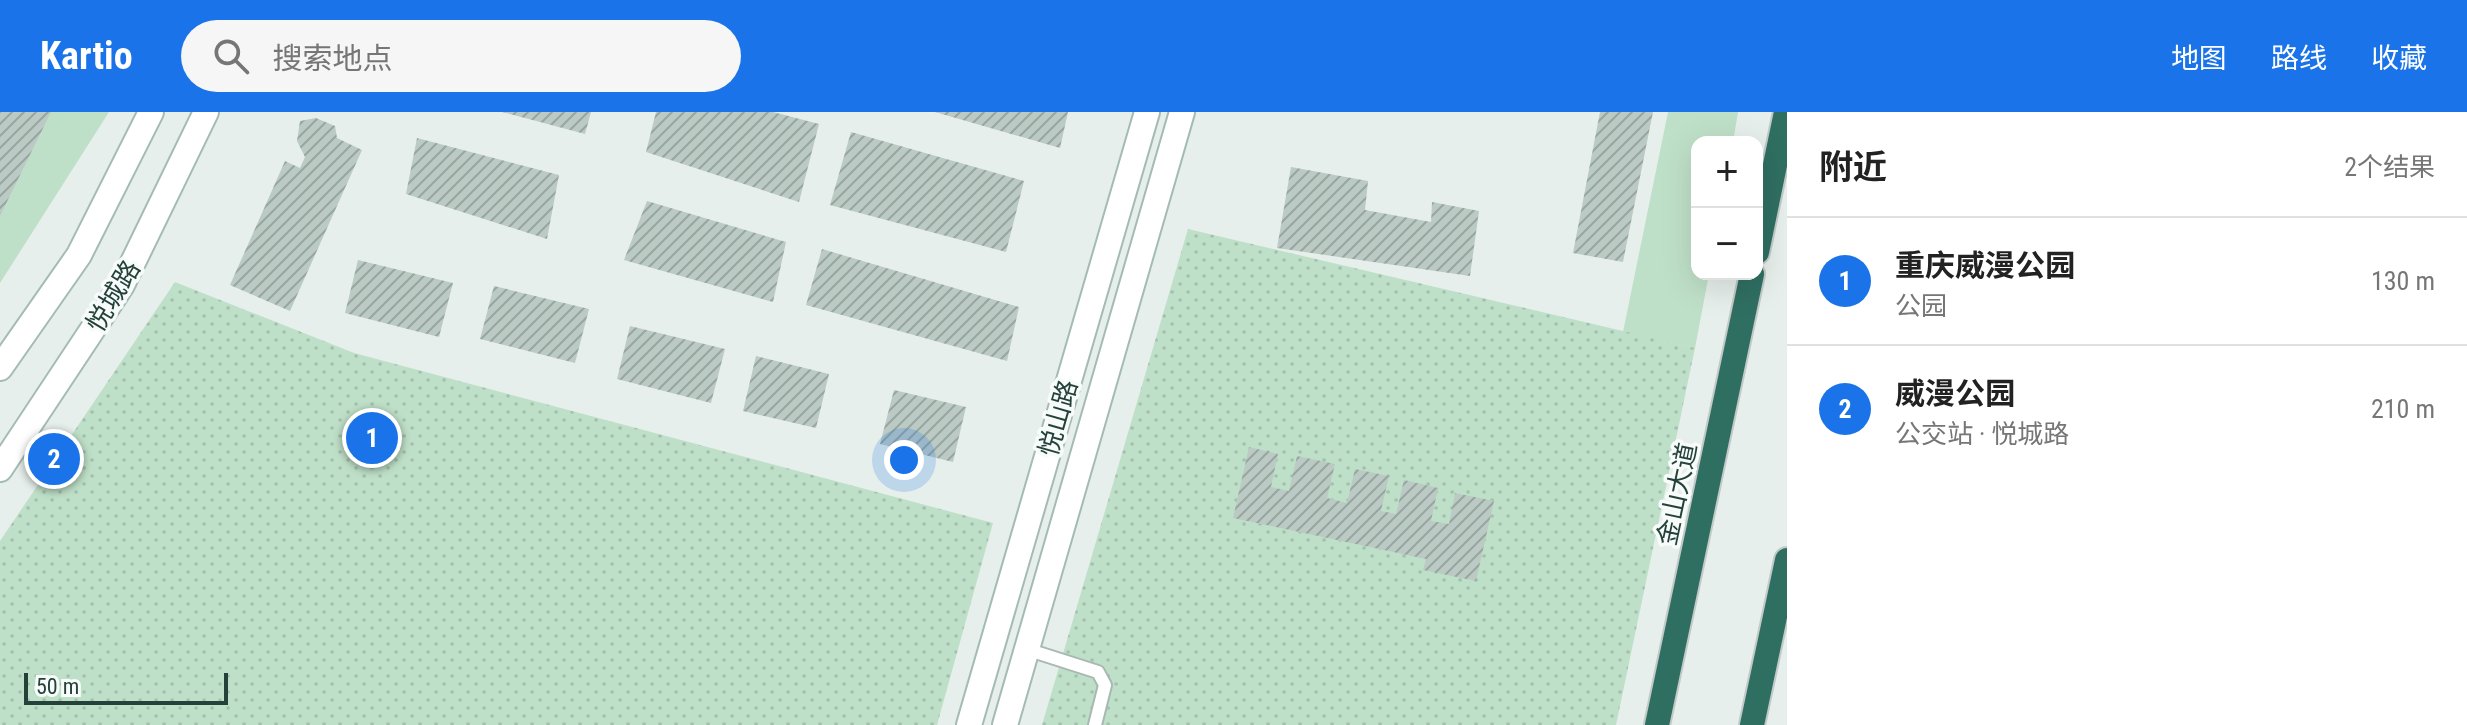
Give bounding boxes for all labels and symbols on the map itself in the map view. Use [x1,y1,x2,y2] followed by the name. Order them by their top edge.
[80,255,146,337] street label: 悦城路
[1033,376,1083,460] street label: 悦山路
[346,408,398,468] pin: 1
[28,429,80,489] pin: 2
[884,440,924,480] your location
[1652,440,1702,548] street label: 金山大道
[24,669,228,705] scale bar

